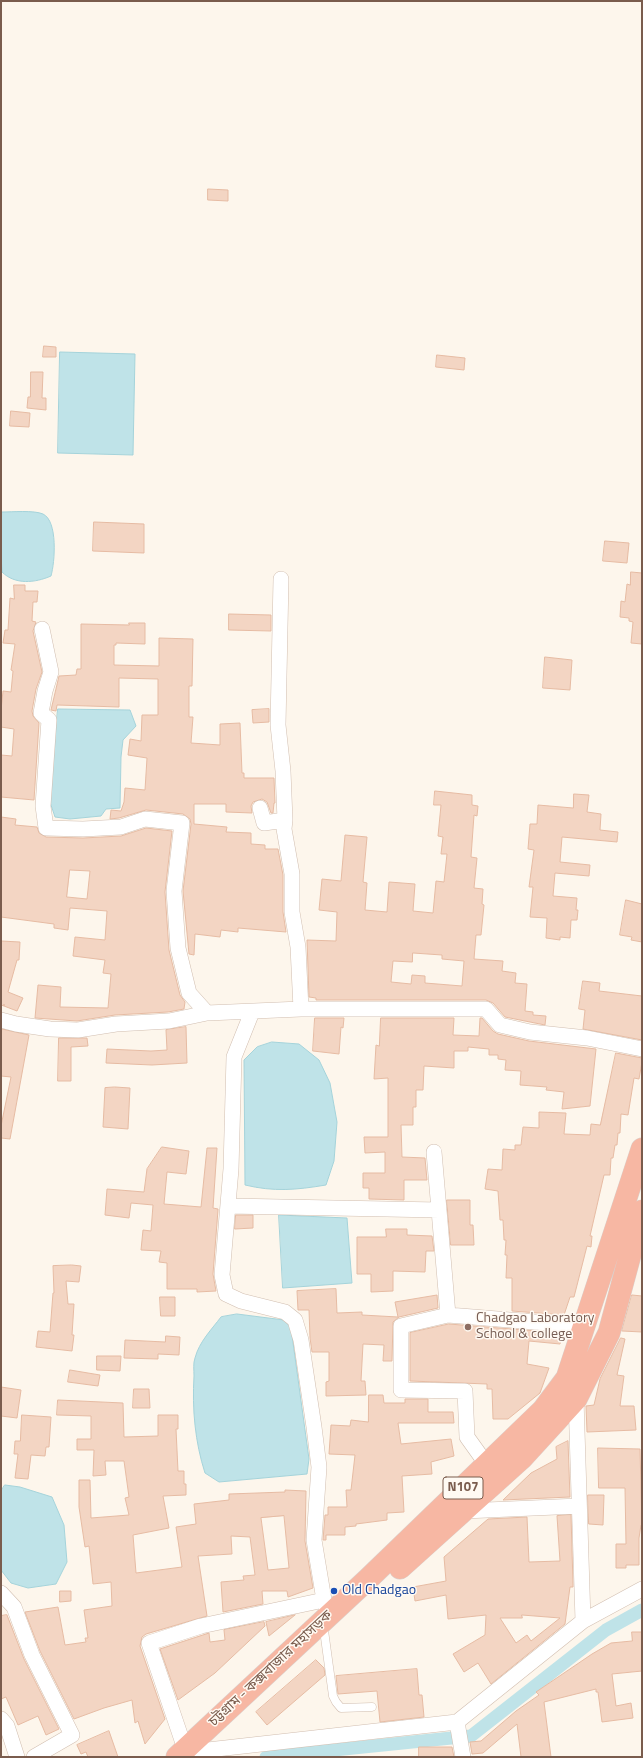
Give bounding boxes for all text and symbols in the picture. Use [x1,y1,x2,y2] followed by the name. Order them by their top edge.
[476,1311,594,1344] place label: Chadgao Laboratory School & college
[463,1322,473,1332] marker: Chadgao Laboratory School & college
[443,1477,483,1499] road number: N107
[342,1583,416,1599] place label: Old Chadgao
[329,1586,339,1596] marker: Old Chadgao
[206,1607,336,1731] street label: চট্টগ্রাম - কক্সবাজার মহাসড়ক

